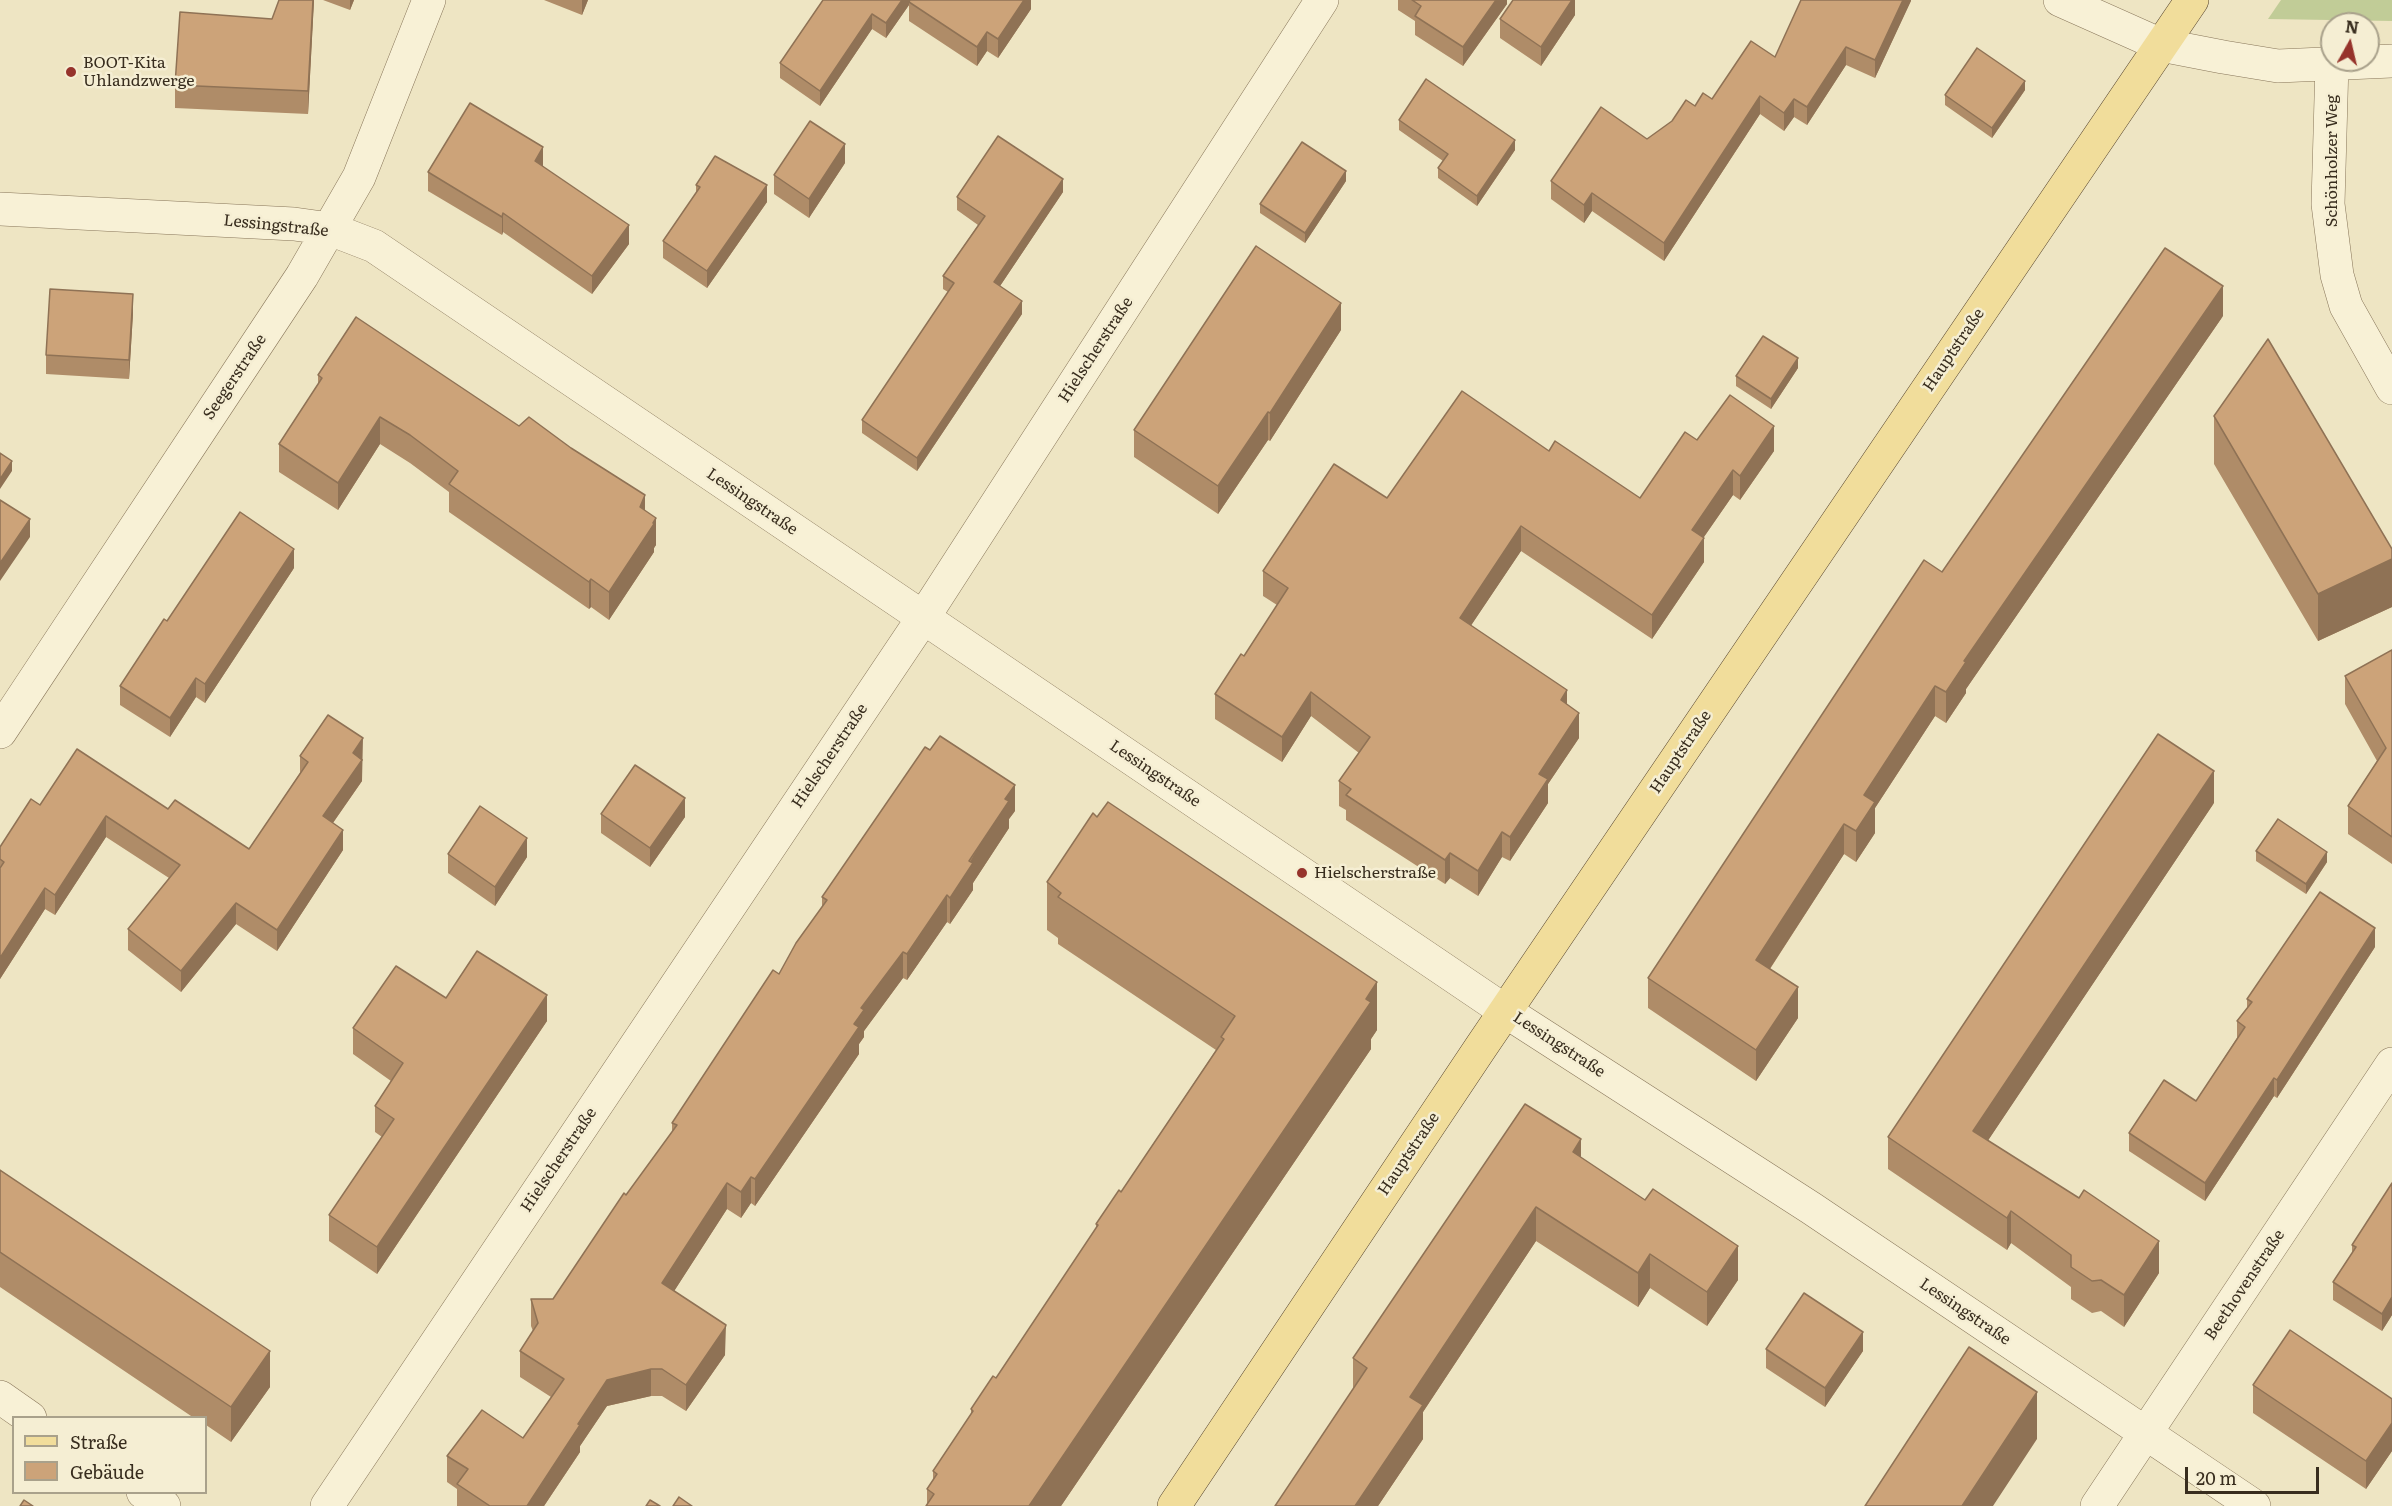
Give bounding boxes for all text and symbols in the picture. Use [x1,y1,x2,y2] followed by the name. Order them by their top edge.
[2320,12,2380,72] north arrow
[2344,13,2361,39] text: N
[83,53,195,91] place label: BOOT-Kita Uhlandzwerge
[64,65,78,79] marker: BOOT-Kita Uhlandzwerge
[2322,95,2342,227] street label: Schönholzer Weg
[222,211,330,241] street label: Lessingstraße
[1055,294,1137,406] street label: Hielscherstraße
[1919,305,1989,395] street label: Hauptstraße
[199,331,271,423] street label: Seegerstraße
[703,464,801,540] street label: Lessingstraße
[788,700,872,812] street label: Hielscherstraße
[1646,707,1716,797] street label: Hauptstraße
[1106,736,1204,812] street label: Lessingstraße
[1314,863,1436,883] place label: Hielscherstraße
[1295,866,1309,880] marker: Hielscherstraße
[1509,1008,1609,1082] street label: Lessingstraße
[517,1104,601,1216] street label: Hielscherstraße
[1374,1109,1444,1199] street label: Hauptstraße
[2201,1226,2289,1344] street label: Beethovenstraße
[1916,1274,2014,1350] street label: Lessingstraße
[12,1416,207,1494] legend
[70,1428,127,1455] text: Straße
[2188,1455,2322,1493] scale bar
[70,1458,144,1485] text: Gebäude
[2196,1464,2237,1491] text: 20 m

